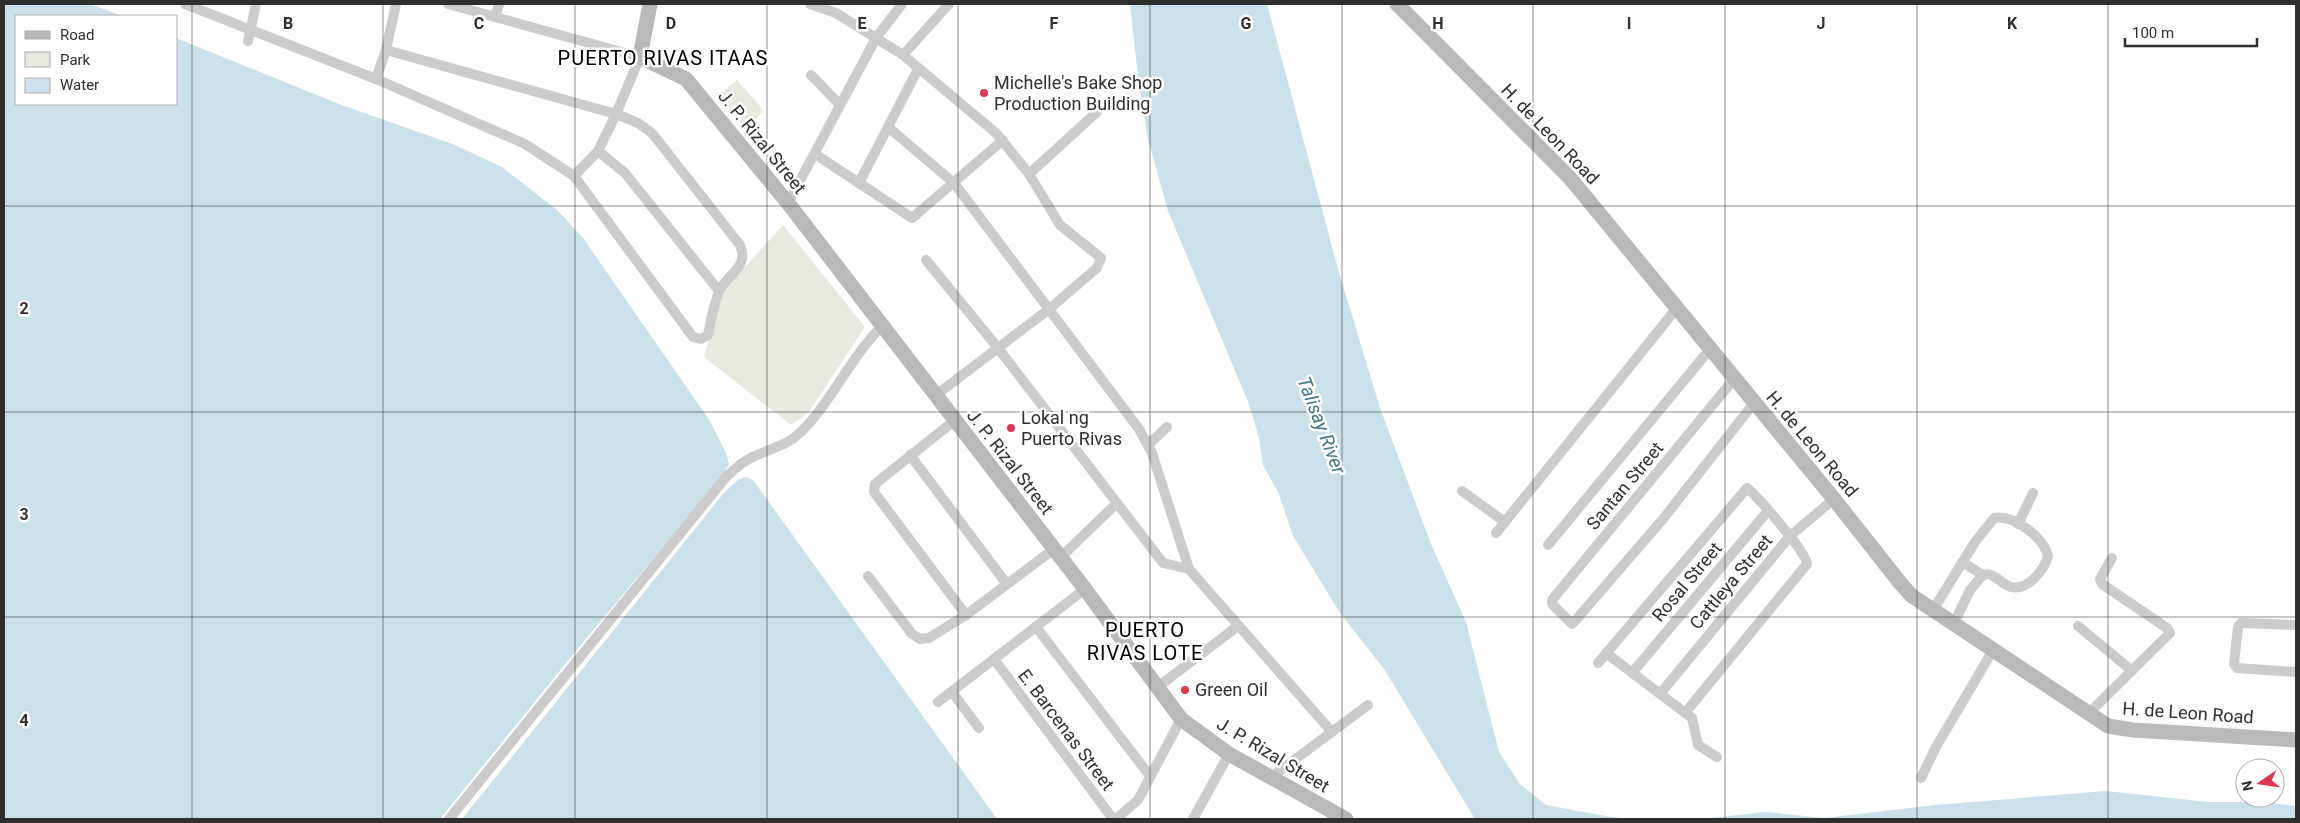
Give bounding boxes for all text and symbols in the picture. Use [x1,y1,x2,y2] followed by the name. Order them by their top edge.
[283,14,293,33] text: B
[474,14,484,33] text: C
[666,14,676,33] text: D
[858,14,867,33] text: E
[1050,14,1059,33] text: F
[1241,14,1252,33] text: G
[1432,14,1444,33] text: H
[1627,14,1631,33] text: I
[1817,14,1825,33] text: J
[2007,14,2018,33] text: K
[15,15,178,105] legend
[2125,15,2258,47] scale bar
[2132,24,2174,42] text: 100 m
[60,26,94,44] text: Road
[558,46,768,70] district label: PUERTO RIVAS ITAAS
[60,51,91,69] text: Park
[994,72,1162,114] place label: Michelle's Bake Shop Production Building
[60,76,99,94] text: Water
[1497,79,1604,188] street label: H. de Leon Road
[714,86,811,198] street label: J. P. Rizal Street
[978,87,990,99] marker: Michelle's Bake Shop Production Building
[19,299,29,318] text: 2
[1292,373,1351,478] water label: Talisay River
[1762,387,1863,501] street label: H. de Leon Road
[963,405,1058,518] street label: J. P. Rizal Street
[1021,407,1122,449] place label: Lokal ng Puerto Rivas
[1005,422,1017,434] marker: Lokal ng Puerto Rivas
[1582,437,1667,534] street label: Santan Street
[19,505,29,524] text: 3
[1685,530,1776,633] street label: Cattleya Street
[1647,538,1726,625] street label: Rosal Street
[1087,618,1203,665] district label: PUERTO RIVAS LOTE
[1014,665,1119,795] street label: E. Barcenas Street
[1195,679,1268,700] place label: Green Oil
[1179,684,1191,696] marker: Green Oil
[2122,697,2254,728] street label: H. de Leon Road
[19,711,29,730] text: 4
[1213,713,1333,796] street label: J. P. Rizal Street
[2235,758,2285,808] north arrow
[2238,779,2256,793] text: N

